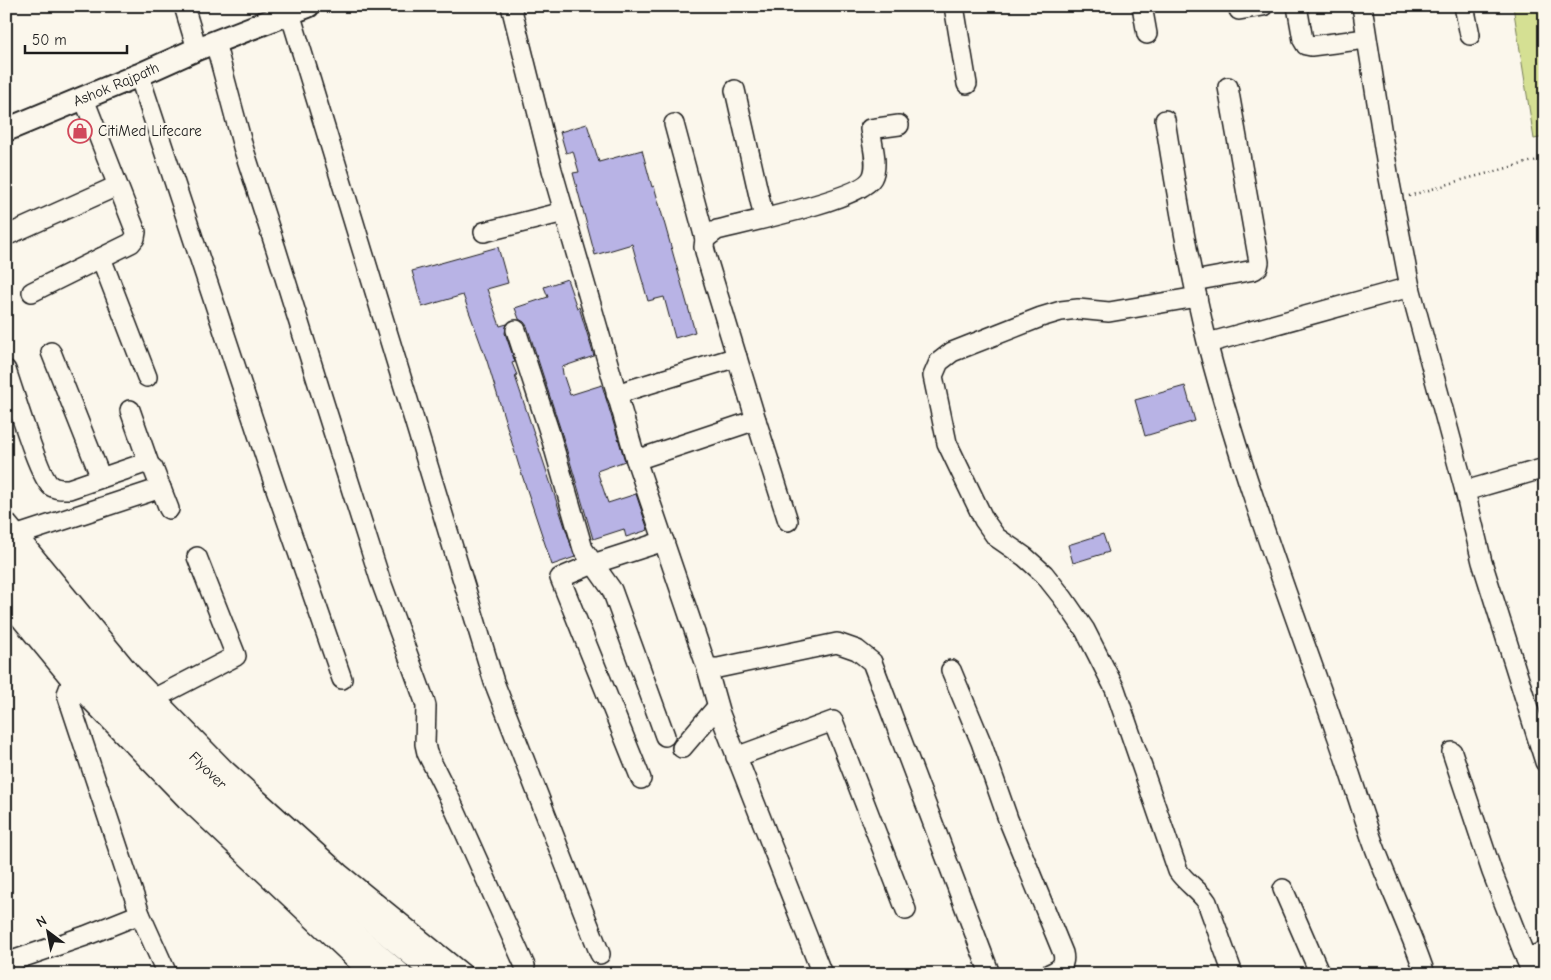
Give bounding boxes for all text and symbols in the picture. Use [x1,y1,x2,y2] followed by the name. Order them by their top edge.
[25,22,128,54] scale bar
[32,31,67,49] text: 50 m
[70,58,162,110] street label: Ashok Rajpath
[67,118,93,144] shop icon: CitiMed Lifecare
[98,122,202,140] place label: CitiMed Lifecare
[185,748,231,793] street label: Flyover
[22,908,72,958] north arrow
[33,912,50,931] text: N

